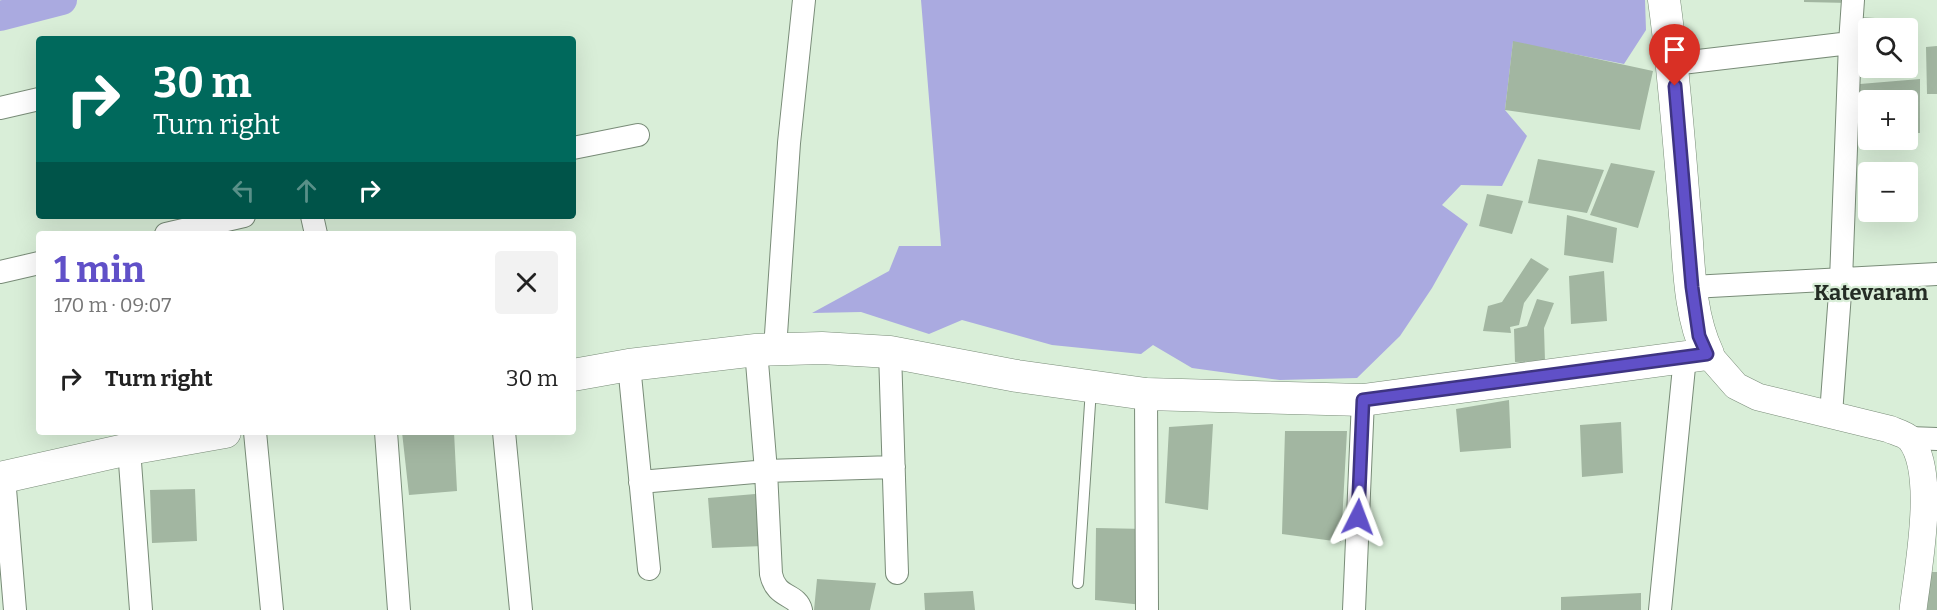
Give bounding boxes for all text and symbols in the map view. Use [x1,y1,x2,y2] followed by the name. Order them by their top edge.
[1858,18,1918,222] map controls
[1858,18,1918,78] button: search
[1649,24,1700,86] pin
[1658,33,1691,66] icon: arrive
[153,58,252,108] text: 30 m
[54,60,132,138] icon: right
[1858,90,1918,150] button: +
[153,109,280,141] text: Turn right
[1858,162,1918,222] button: −
[227,174,260,207] icon: left
[290,174,323,207] icon: ahead
[353,174,386,207] icon: right
[54,248,145,292] text: 1 min
[495,251,558,314] button: close
[1814,279,1928,306] district label: Katevaram
[54,293,171,317] text: 170 m · 09:07
[54,362,87,395] icon: right
[105,365,213,392] text: Turn right
[506,365,558,392] text: 30 m
[1326,485,1390,549] position arrow

